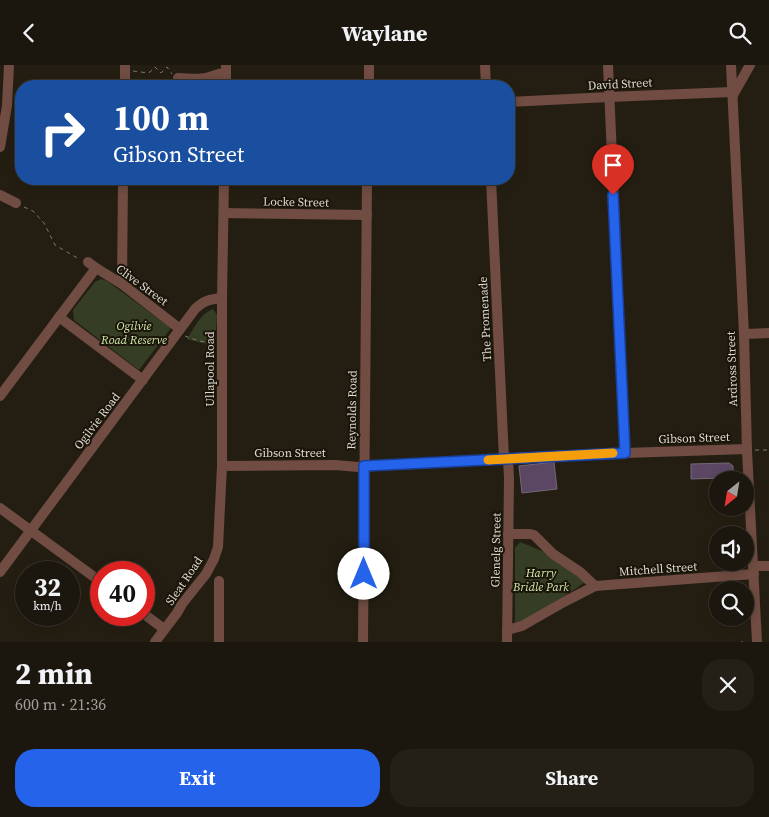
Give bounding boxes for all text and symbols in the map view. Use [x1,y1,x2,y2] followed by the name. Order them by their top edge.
[342,18,427,48] text: Waylane
[15,19,43,47] icon: back
[726,19,754,47] icon: search
[587,74,653,94] street label: David Street
[113,94,209,142] text: 100 m
[30,100,95,165] icon: right
[113,139,244,169] text: Gibson Street
[592,144,634,195] pin
[599,151,627,179] icon: arrive
[263,193,329,211] street label: Locke Street
[113,261,171,309] street label: Clive Street
[475,276,495,362] street label: The Promenade
[100,318,167,348] park label: Ogilvie Road Reserve
[202,331,218,407] street label: Ullapool Road
[723,331,741,407] street label: Ardross Street
[343,370,361,450] street label: Reynolds Road
[70,389,124,453] street label: Ogilvie Road
[658,429,730,447] street label: Gibson Street
[254,445,326,461] street label: Gibson Street
[709,471,754,516] north arrow
[709,471,754,626] map controls
[487,512,505,587] street label: Glenelg Street
[709,526,754,571] button: sound
[337,547,389,599] position arrow
[162,553,206,609] street label: Sleat Road
[618,558,698,580] street label: Mitchell Street
[90,561,155,626] speed limit sign: 40
[512,565,569,595] park label: Harry Bridle Park
[34,570,61,604] text: 32
[709,581,754,626] button: search
[33,598,62,614] text: km/h
[15,653,93,694] text: 2 min
[702,659,754,711] button: close
[15,693,106,715] text: 600 m · 21:36
[15,749,380,807] button: Exit
[390,749,754,807] button: Share

